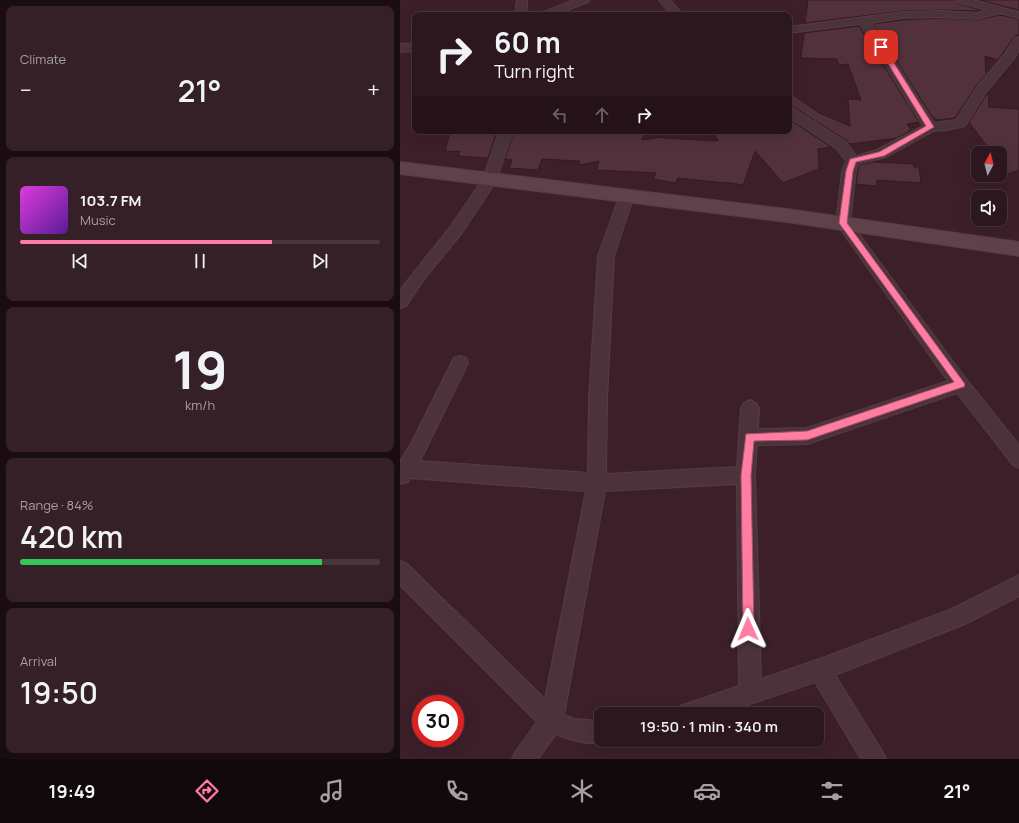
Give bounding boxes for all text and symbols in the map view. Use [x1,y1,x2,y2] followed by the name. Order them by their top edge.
[494,23,561,61] text: 60 m
[428,28,480,80] icon: right
[864,30,898,64] pin
[870,36,892,58] icon: arrive
[20,50,66,68] text: Climate
[494,59,575,83] text: Turn right
[178,70,221,111] text: 21°
[20,75,32,105] text: −
[367,75,380,105] text: +
[549,104,571,126] icon: left
[591,104,613,126] icon: ahead
[633,104,655,126] icon: right
[971,146,1007,182] north arrow
[971,146,1007,226] map controls
[80,190,141,211] text: 103.7 FM
[971,190,1007,226] button: sound
[80,211,116,229] text: Music
[69,250,91,272] icon: previous
[189,250,211,272] icon: pause
[309,250,331,272] icon: next
[172,334,228,405] text: 19
[185,396,215,414] text: km/h
[20,496,94,514] text: Range · 84%
[20,516,123,557] text: 420 km
[727,608,769,650] position arrow
[20,652,57,670] text: Arrival
[20,672,98,713] text: 19:50
[412,695,464,747] speed limit sign: 30
[640,716,778,737] text: 19:50 · 1 min · 340 m
[193,777,221,805] icon: directions
[318,777,346,805] icon: music
[443,777,471,805] icon: phone
[568,777,596,805] icon: climate
[693,777,721,805] icon: car
[818,777,846,805] icon: filters
[49,779,96,803] text: 19:49
[944,779,970,803] text: 21°

